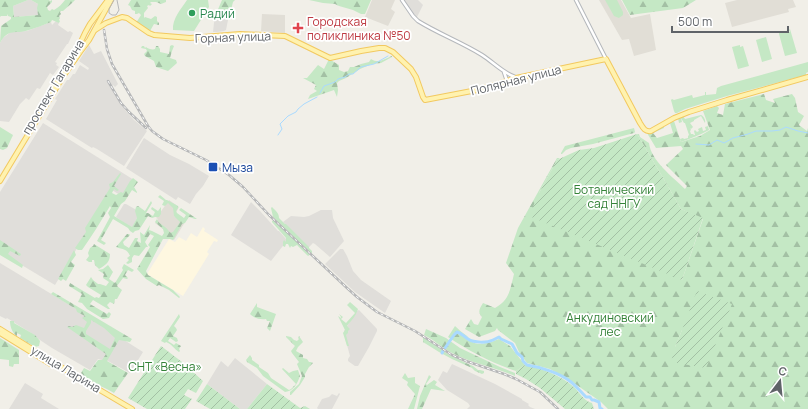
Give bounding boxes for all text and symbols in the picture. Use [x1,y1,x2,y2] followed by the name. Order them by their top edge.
[200,5,235,22] place label: Радий
[187,8,197,18] marker: Радий
[672,8,788,34] scale bar
[307,13,411,44] place label: Городская поликлиника №50
[678,13,712,30] text: 500 m
[292,22,304,34] marker: Городская поликлиника №50
[195,27,271,47] street label: Горная улица
[18,36,88,138] street label: проспект Гагарина
[469,61,563,99] street label: Полярная улица
[222,159,253,176] place label: Мыза
[207,161,219,173] marker: Мыза
[574,181,654,212] park label: Ботанический сад ННГУ
[566,309,654,340] park label: Анкудиновский лес
[28,341,104,397] street label: улица Ларина
[128,358,202,375] park label: СНТ «Весна»
[760,361,800,401] north arrow
[777,363,789,379] text: С

